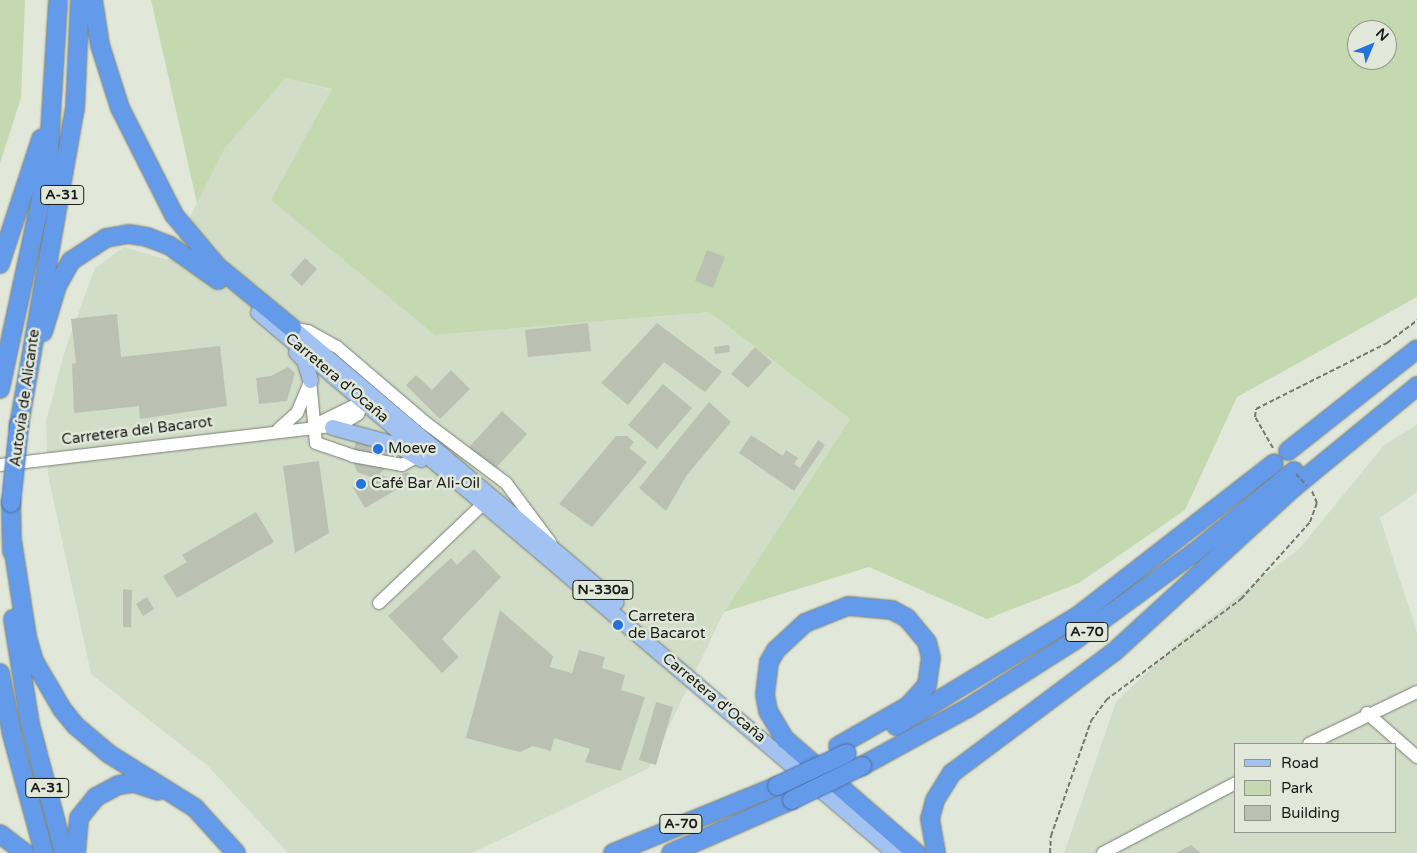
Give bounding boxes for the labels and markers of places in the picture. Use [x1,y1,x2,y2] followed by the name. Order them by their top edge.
[388,440,436,458] place label: Moeve
[372,443,384,455] marker: Moeve
[371,475,480,493] place label: Café Bar Ali-Oil
[355,478,367,490] marker: Café Bar Ali-Oil
[628,607,705,642] place label: Carretera de Bacarot
[612,619,624,631] marker: Carretera de Bacarot

